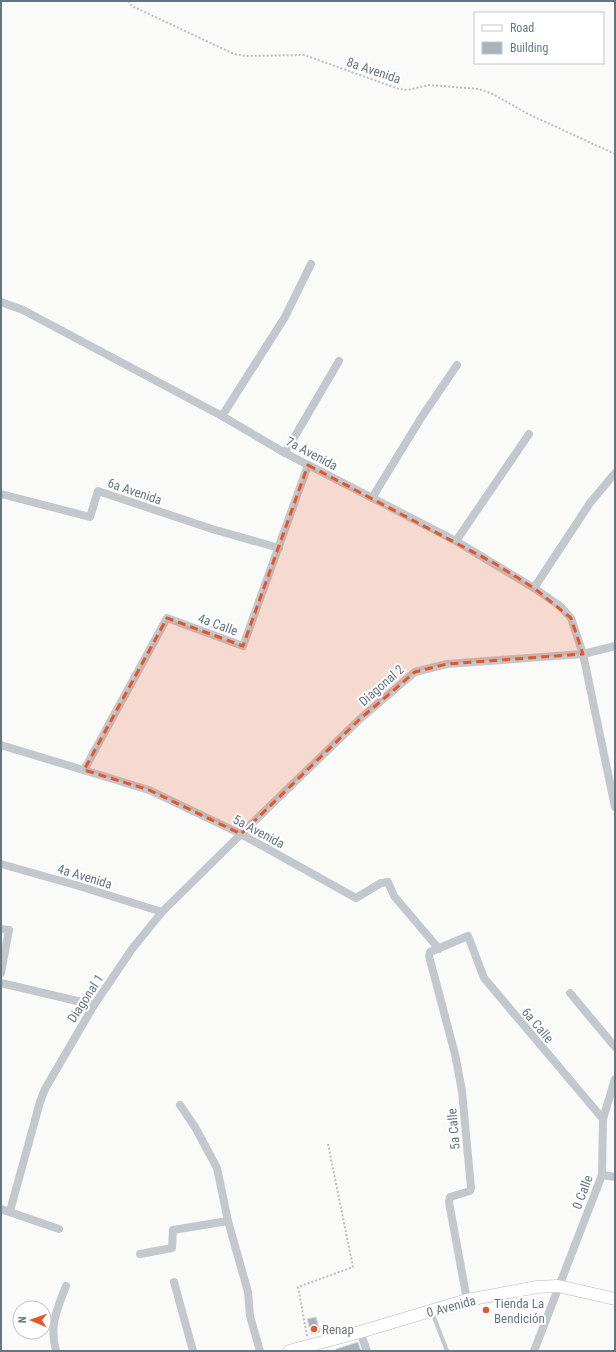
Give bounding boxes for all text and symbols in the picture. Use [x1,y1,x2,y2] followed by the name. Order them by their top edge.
[474,12,604,64] legend
[510,21,534,35] text: Road
[510,41,548,55] text: Building
[345,54,403,87] street label: 8a Avenida
[283,434,340,473] street label: 7a Avenida
[106,475,164,508] street label: 6a Avenida
[196,610,240,639] street label: 4a Calle
[356,662,407,709] street label: Diagonal 2
[230,812,287,851] street label: 5a Avenida
[56,861,114,892] street label: 4a Avenida
[64,971,107,1025] street label: Diagonal 1
[519,1005,557,1046] street label: 6a Calle
[444,1108,463,1150] street label: 5a Calle
[569,1173,596,1211] street label: 0 Calle
[425,1293,477,1320] street label: 0 Avenida
[494,1296,545,1326] place label: Tienda La Bendición
[12,1300,52,1340] north arrow
[481,1305,491,1315] marker: Tienda La Bendición
[16,1316,29,1323] text: N
[322,1322,354,1337] place label: Renap
[309,1324,319,1334] marker: Renap

